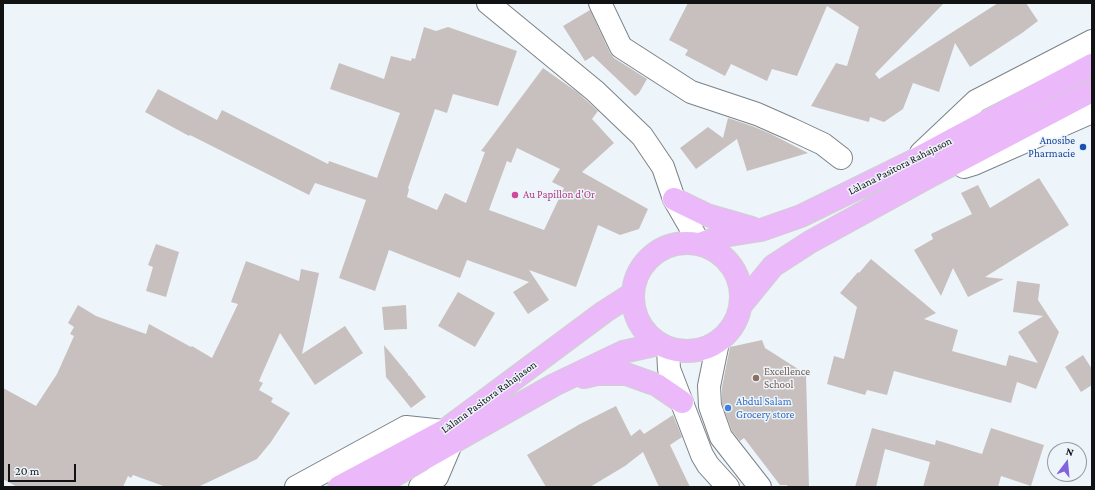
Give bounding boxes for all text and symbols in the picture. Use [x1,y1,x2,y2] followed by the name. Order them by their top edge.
[846,134,954,198] street label: Làlana Pasitora Rahajason
[1028,134,1075,160] place label: Anosibe Pharmacie
[1078,142,1088,152] marker: Anosibe Pharmacie
[523,188,595,202] place label: Au Papillon d'Or
[510,190,520,200] marker: Au Papillon d'Or
[439,358,539,436] street label: Làlana Pasitora Rahajason
[764,365,810,391] place label: Excellence School
[751,373,761,383] marker: Excellence School
[736,395,794,421] place label: Abdul Salam Grocery store
[723,403,733,413] marker: Abdul Salam Grocery store
[1047,442,1087,482] north arrow
[1065,445,1075,458] text: N
[10,456,78,482] scale bar
[15,464,39,478] text: 20 m

